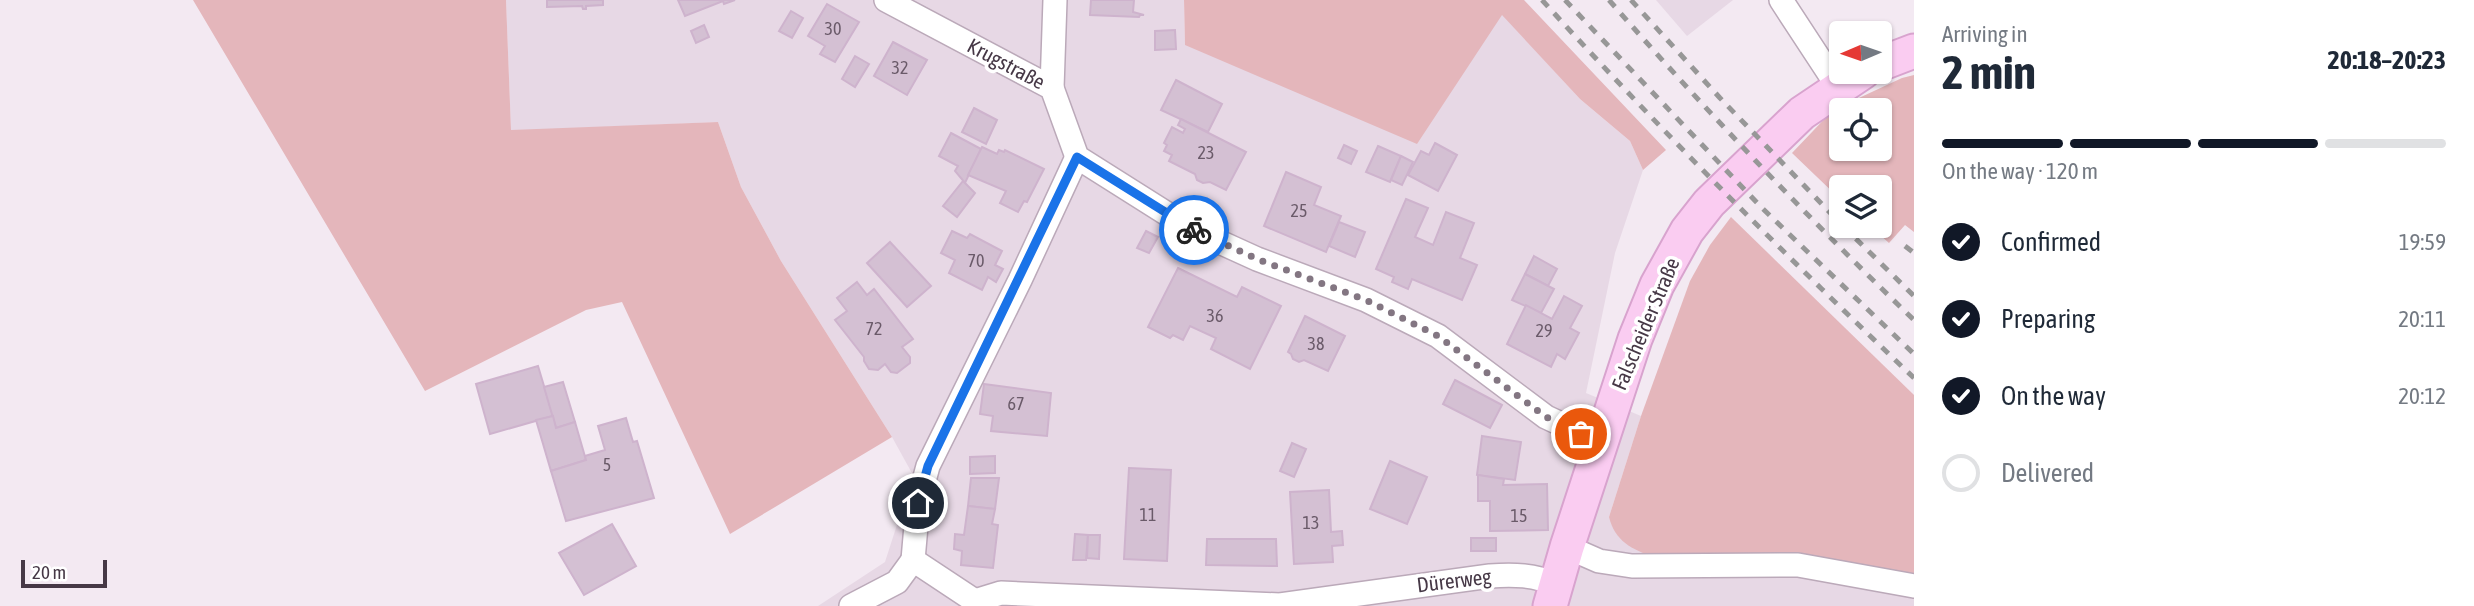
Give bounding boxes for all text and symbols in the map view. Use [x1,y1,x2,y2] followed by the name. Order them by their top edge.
[825,18,841,39] house number: 30
[1829,21,1892,84] north arrow
[1829,21,1892,238] map controls
[1942,21,2028,47] text: Arriving in
[964,33,1049,93] street label: Krugstraße
[2328,45,2446,75] text: 20:18–20:23
[1942,46,2036,99] text: 2 min
[892,57,908,78] house number: 32
[1829,98,1892,161] button: locate
[1198,142,1214,163] house number: 23
[1942,158,2098,184] text: On the way · 120 m
[1829,175,1892,238] button: layers
[1159,195,1229,265] courier
[1291,200,1307,221] house number: 25
[1175,211,1213,249] icon: bike
[1942,223,1980,261] icon: check
[2001,227,2101,257] text: Confirmed
[2399,229,2446,255] text: 19:59
[968,250,984,271] house number: 70
[1606,254,1684,393] street label: Falscheider Straße
[1942,300,1980,338] icon: check
[2001,304,2095,334] text: Preparing
[1207,305,1223,326] house number: 36
[2398,306,2446,332] text: 20:11
[866,318,882,339] house number: 72
[1536,320,1552,341] house number: 29
[1308,333,1324,354] house number: 38
[1942,377,1980,415] icon: check
[2001,381,2106,411] text: On the way
[2398,383,2446,409] text: 20:12
[1008,393,1024,414] house number: 67
[1551,404,1611,464] pin
[1562,415,1600,453] icon: bag
[603,454,611,475] house number: 5
[2001,458,2094,488] text: Delivered
[888,473,948,533] pin
[899,484,937,522] icon: home
[1140,504,1156,525] house number: 11
[1511,505,1527,526] house number: 15
[1303,512,1319,533] house number: 13
[21,557,107,589] scale bar
[32,561,66,583] text: 20 m
[1415,564,1492,596] street label: Dürerweg

